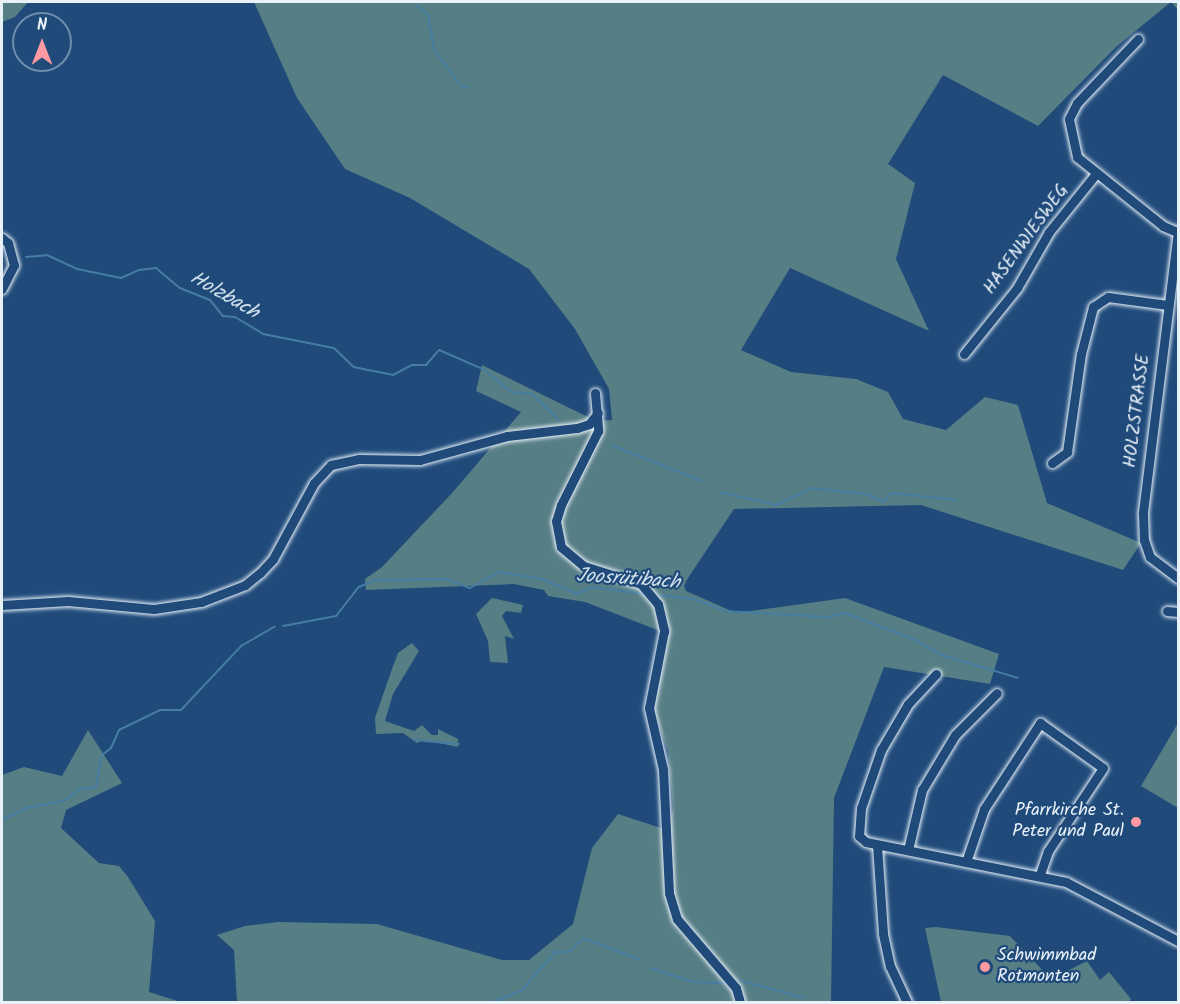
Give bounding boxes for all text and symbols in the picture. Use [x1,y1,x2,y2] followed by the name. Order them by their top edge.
[12,12,72,72] north arrow
[37,13,47,38] text: N
[980,181,1074,299] street label: HASENWIESWEG
[185,267,263,325] water label: Holzbach
[1120,353,1156,469] street label: HOLZSTRASSE
[575,564,681,596] water label: Joosrütibach
[1012,801,1124,844] place label: Pfarrkirche St. Peter und Paul
[1129,815,1143,829] marker: Pfarrkirche St. Peter und Paul
[997,946,1096,988] place label: Schwimmbad Rotmonten
[978,960,992,974] marker: Schwimmbad Rotmonten

